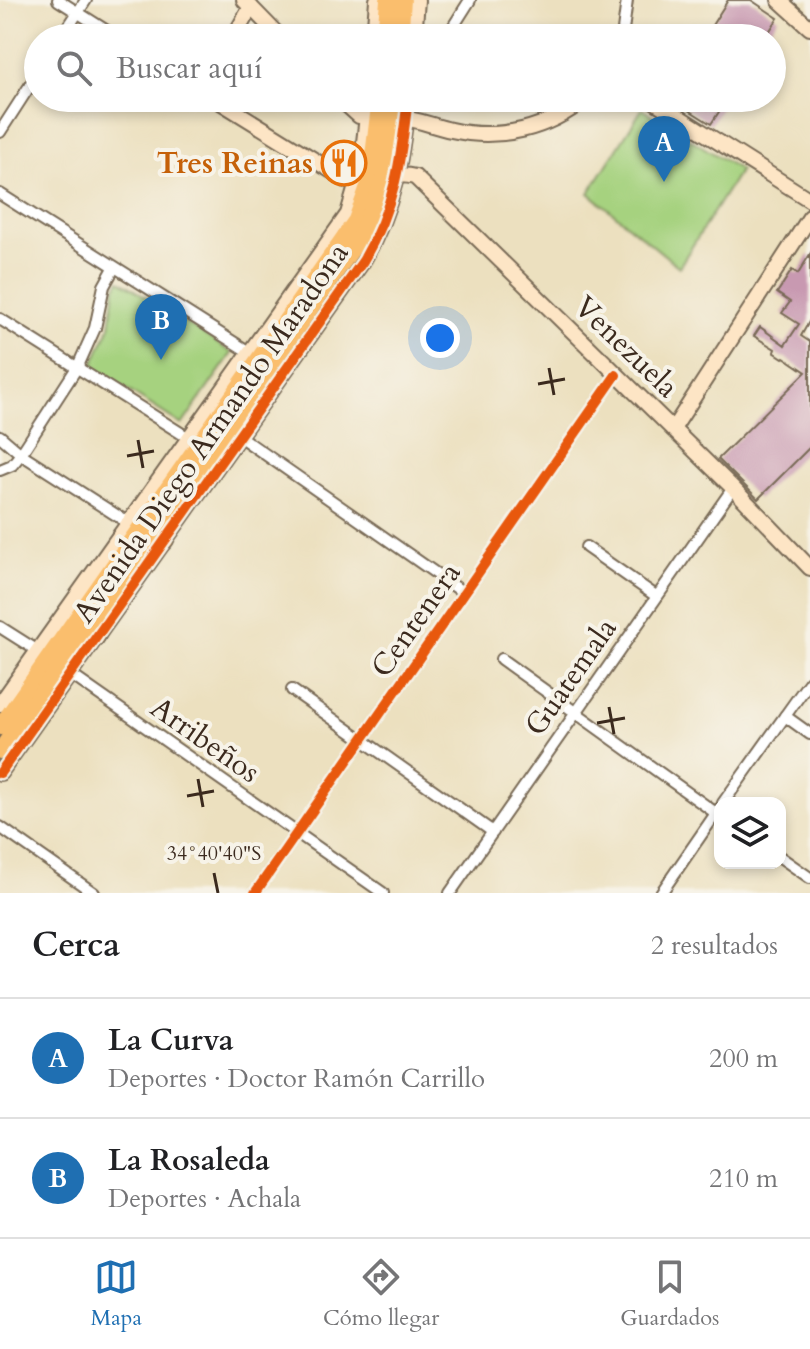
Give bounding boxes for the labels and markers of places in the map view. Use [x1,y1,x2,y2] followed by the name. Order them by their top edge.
[638,116,690,182] pin: A
[320,139,368,187] restaurant icon: Tres Reinas
[156,143,313,184] place label: Tres Reinas
[135,294,187,360] pin: B

